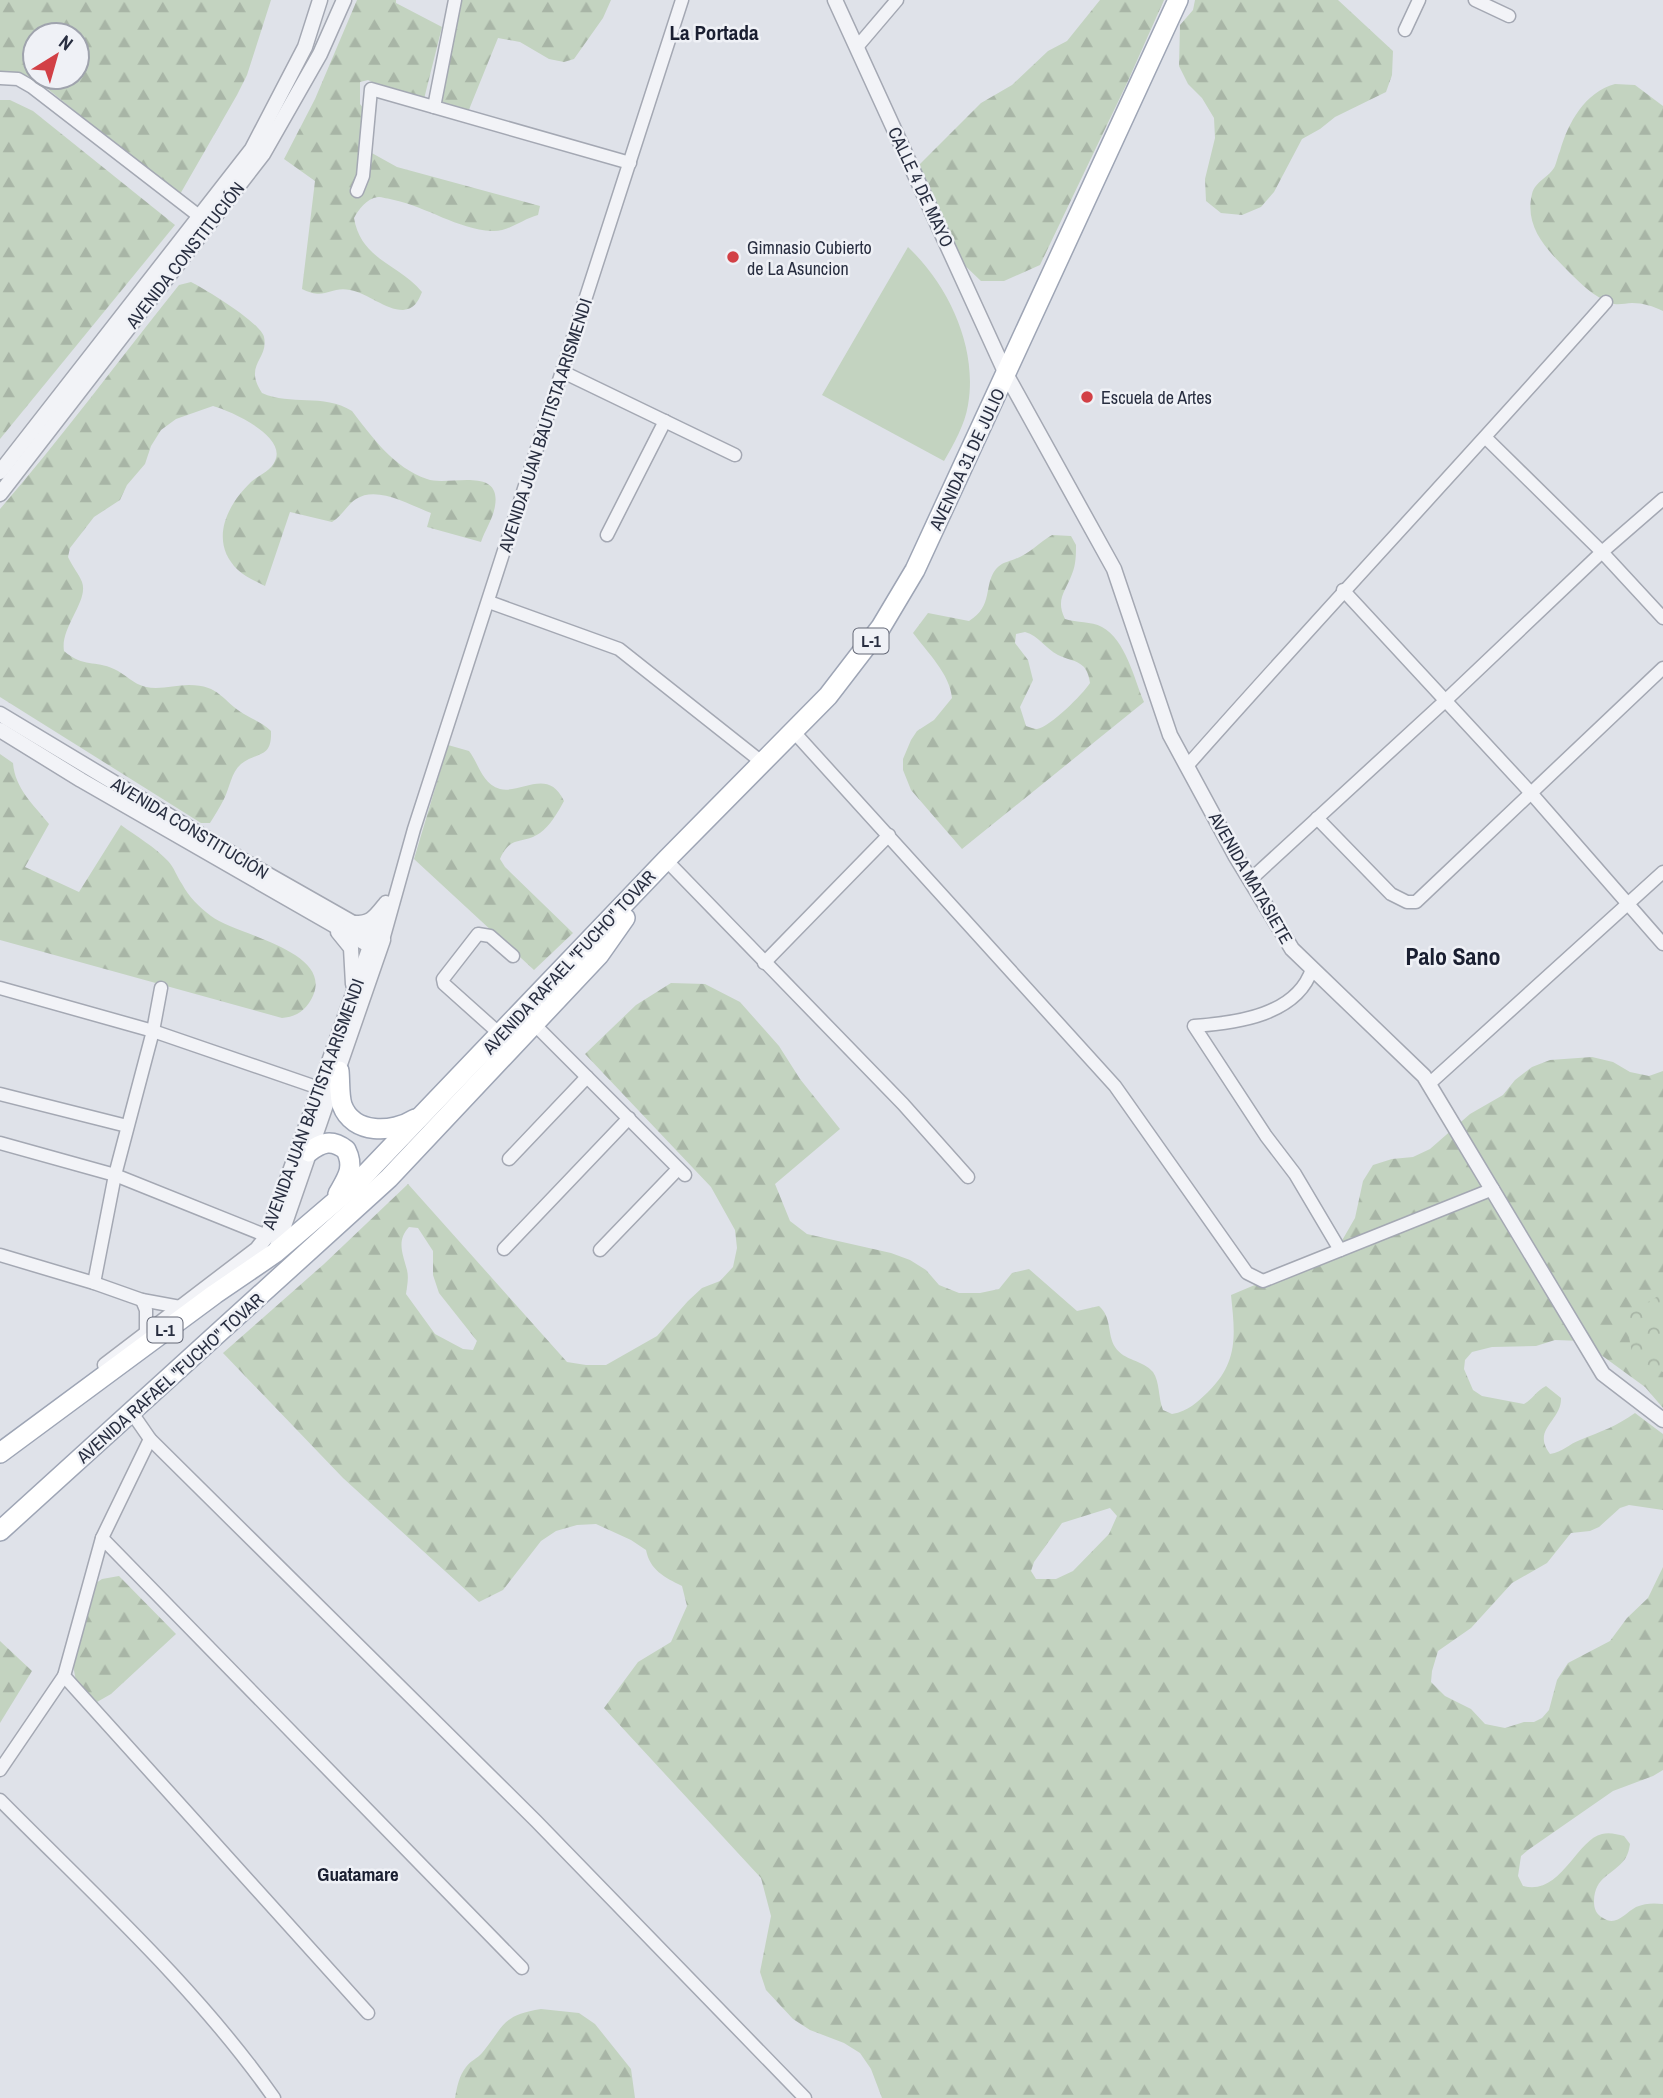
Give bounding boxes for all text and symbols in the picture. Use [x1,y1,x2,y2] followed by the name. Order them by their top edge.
[670,18,759,47] district label: La Portada
[21,21,91,91] north arrow
[54,29,79,56] text: N
[882,123,960,251] street label: CALLE 4 DE MAYO
[119,177,250,334] street label: AVENIDA CONSTITUCIÓN
[747,235,872,281] place label: Gimnasio Cubierto de La Asuncion
[725,249,741,265] marker: Gimnasio Cubierto de La Asuncion
[492,295,598,556] street label: AVENIDA JUAN BAUTISTA ARISMENDI
[923,384,1011,535] street label: AVENIDA 31 DE JULIO
[1101,385,1212,410] place label: Escuela de Artes
[1079,389,1095,405] marker: Escuela de Artes
[854,628,888,654] road number: L-1
[106,771,273,885] street label: AVENIDA CONSTITUCIÓN
[1203,807,1299,949] street label: AVENIDA MATASIETE
[476,864,661,1060] street label: AVENIDA RAFAEL "FUCHO" TOVAR
[1405,940,1501,972] district label: Palo Sano
[256,975,370,1234] street label: AVENIDA JUAN BAUTISTA ARISMENDI
[70,1287,269,1469] street label: AVENIDA RAFAEL "FUCHO" TOVAR
[148,1318,182,1342] road number: L-1
[317,1861,399,1887] district label: Guatamare

